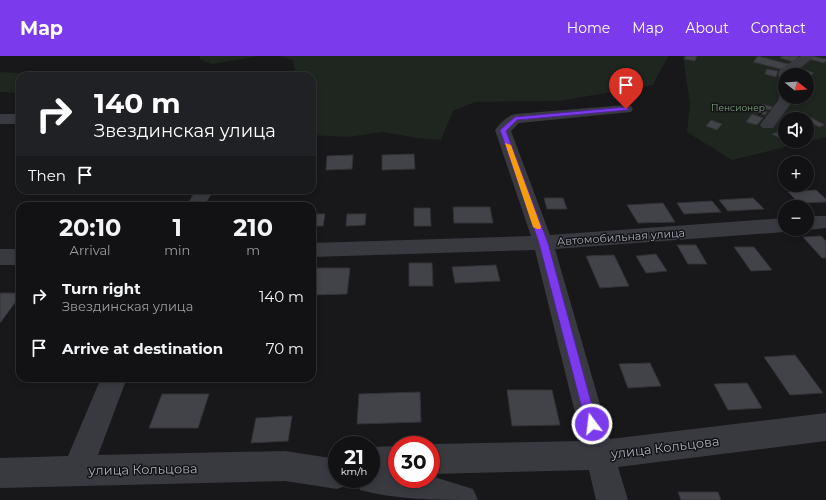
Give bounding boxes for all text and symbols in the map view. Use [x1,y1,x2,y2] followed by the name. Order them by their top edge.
[20,17,63,40] text: Map
[567,19,610,37] text: Home
[632,19,663,37] text: Map
[685,19,729,37] text: About
[751,19,806,37] text: Contact
[609,68,643,109] pin
[778,68,814,104] north arrow
[778,68,814,236] map controls
[615,74,637,96] icon: arrive
[94,86,181,120] text: 140 m
[28,88,80,140] icon: right
[711,102,765,113] park label: Пенсионер
[778,112,814,148] button: sound
[94,120,276,142] text: Звездинская улица
[778,156,814,192] button: +
[74,164,96,186] icon: arrive
[28,166,66,185] text: Then
[778,200,814,236] button: −
[59,213,121,242] text: 20:10
[173,213,182,242] text: 1
[233,213,273,242] text: 210
[557,226,685,248] street label: Автомобильная улица
[70,242,111,258] text: Arrival
[164,242,190,258] text: min
[246,242,260,258] text: m
[62,279,141,298] text: Turn right
[28,285,50,307] icon: right
[259,287,304,306] text: 140 m
[62,298,193,314] text: Звездинская улица
[28,337,50,359] icon: arrive
[62,339,223,358] text: Arrive at destination
[266,339,304,358] text: 70 m
[571,403,613,445] position arrow
[609,432,720,462] street label: улица Кольцова
[388,436,440,488] speed limit sign: 30
[344,445,364,469] text: 21
[87,460,198,478] street label: улица Кольцова
[341,465,367,478] text: km/h

